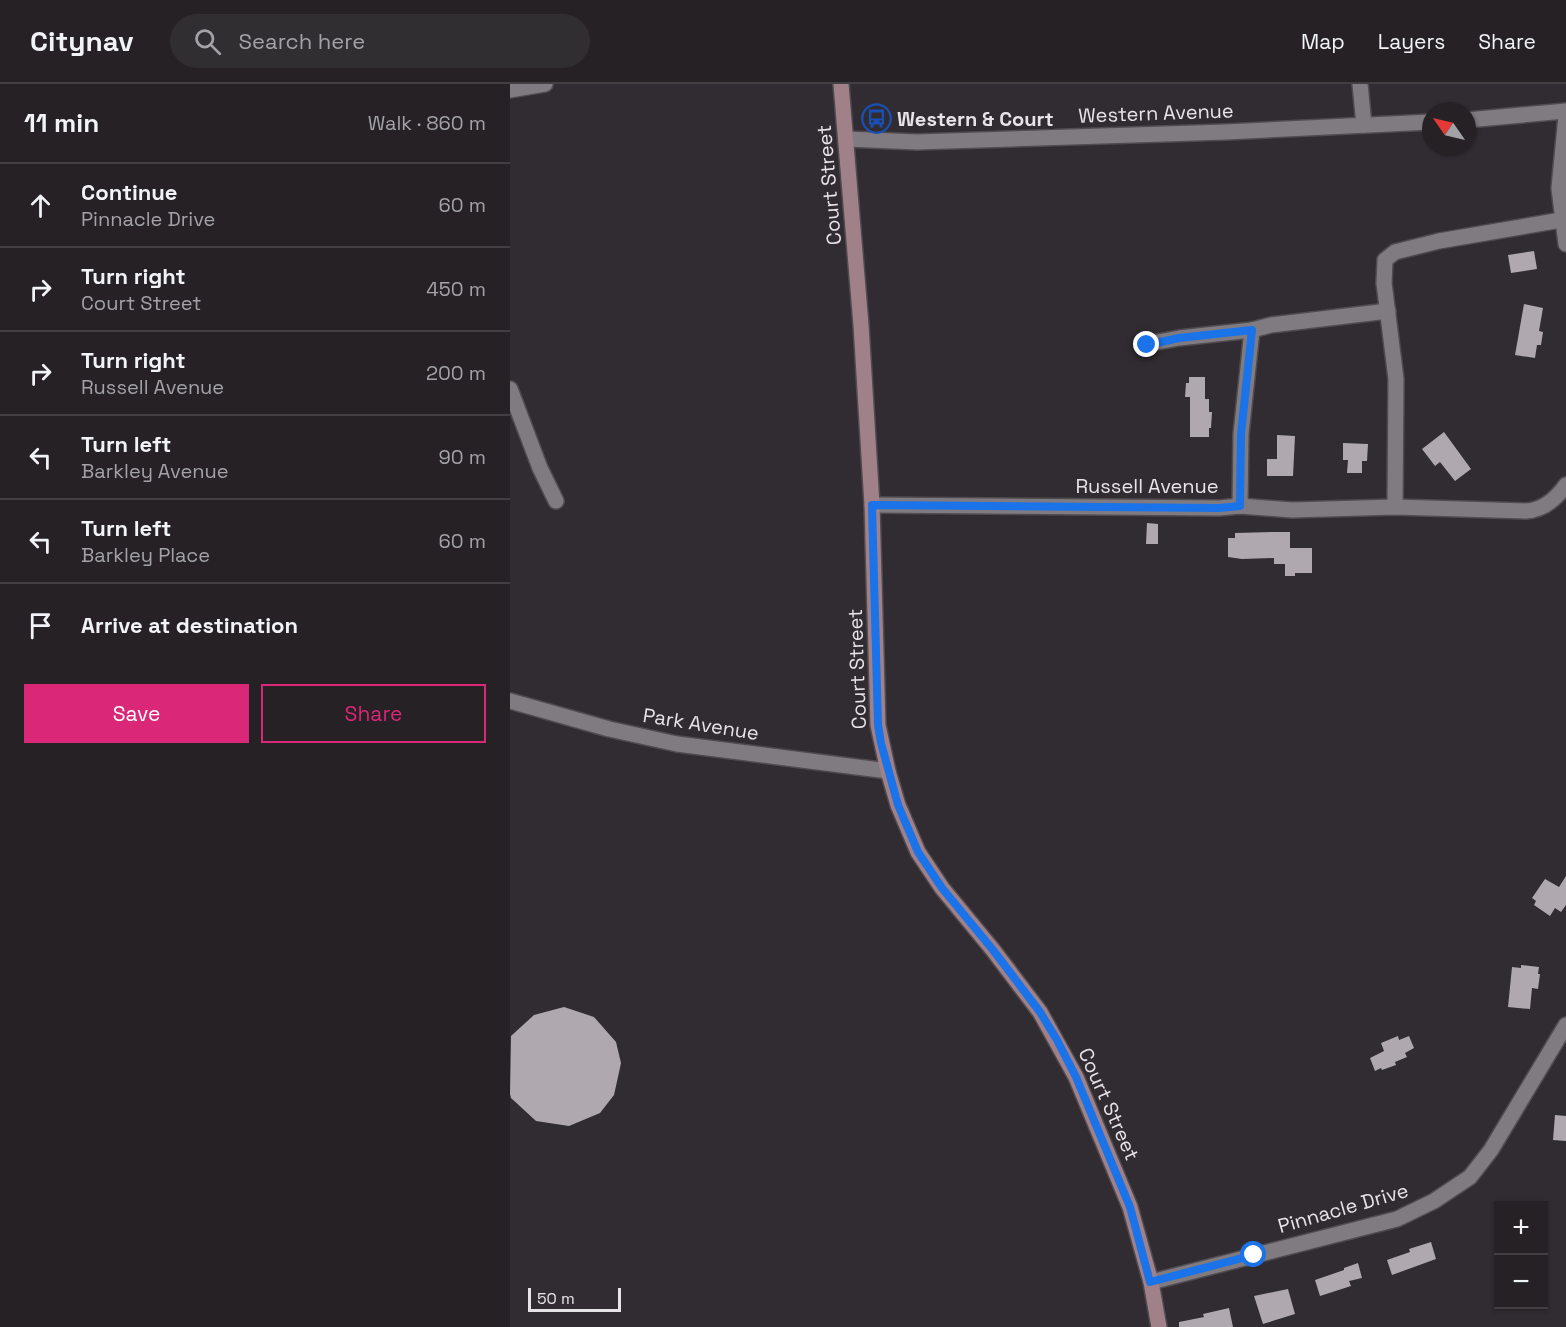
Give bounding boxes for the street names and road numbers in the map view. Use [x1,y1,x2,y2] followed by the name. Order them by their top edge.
[1078,97,1234,129] street label: Western Avenue
[811,124,847,246] street label: Court Street
[1075,473,1219,499] street label: Russell Avenue
[842,608,872,730] street label: Court Street
[641,702,761,746] street label: Park Avenue
[1073,1044,1145,1164] street label: Court Street
[1275,1177,1411,1239] street label: Pinnacle Drive

